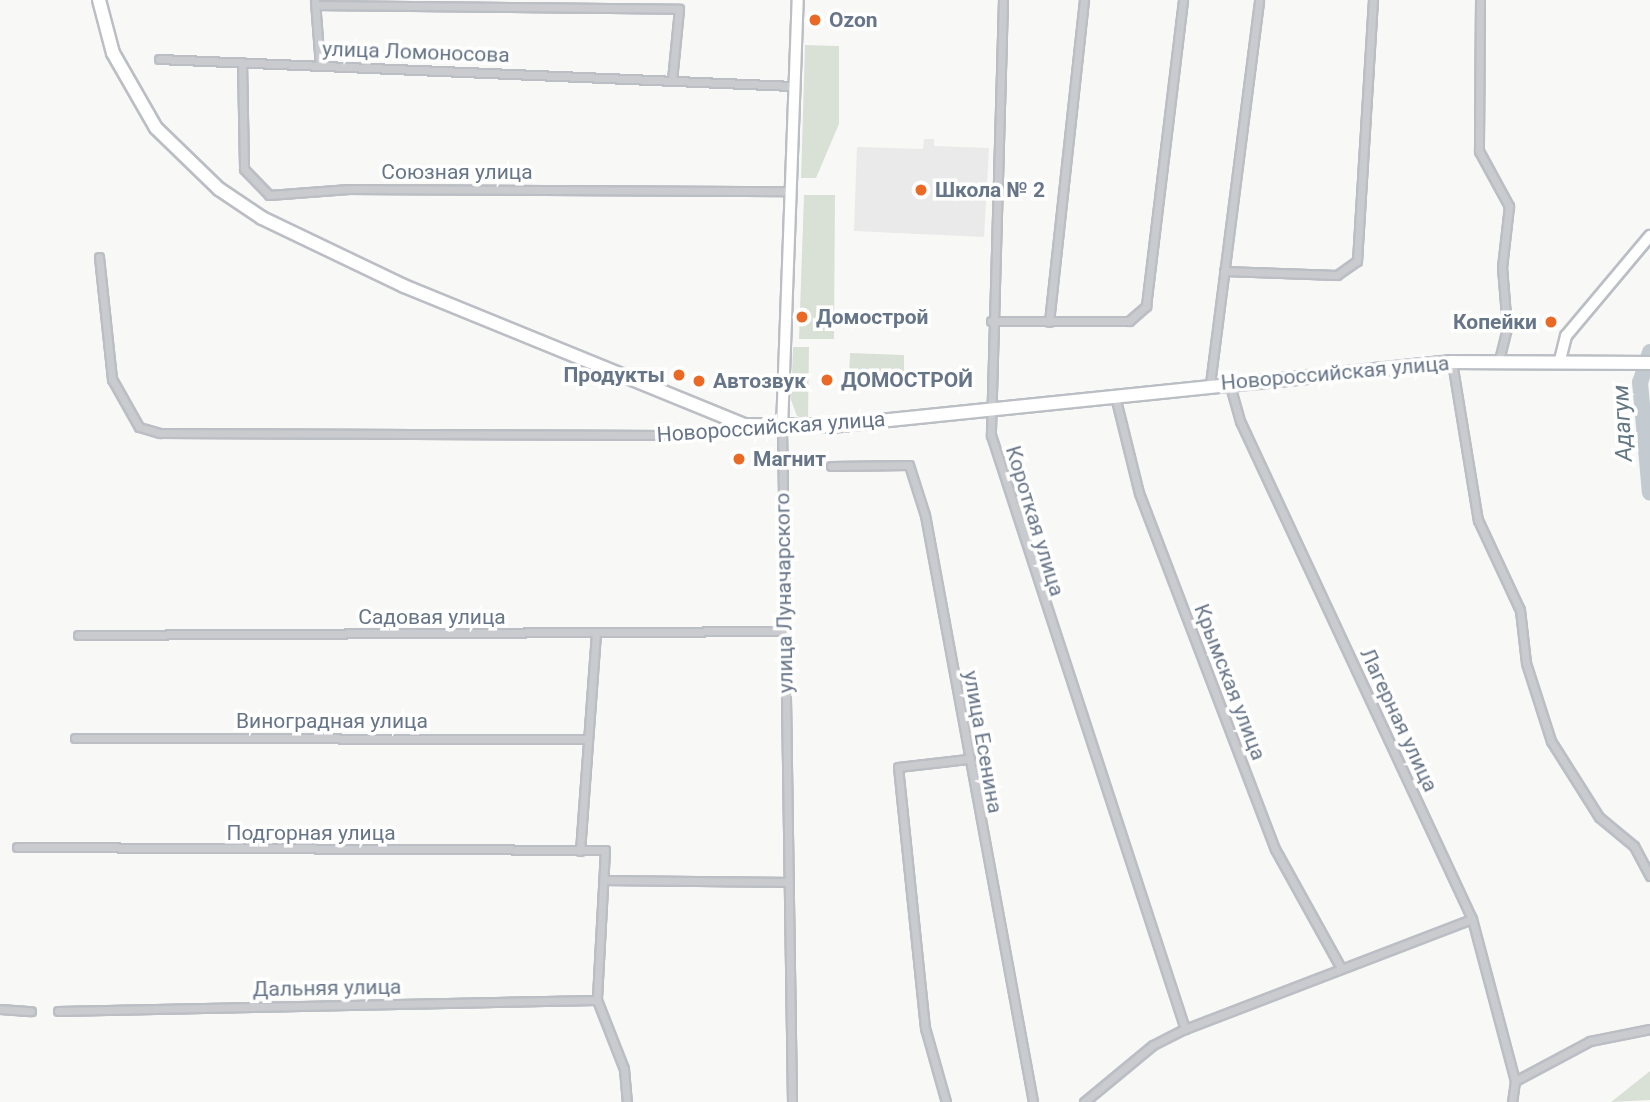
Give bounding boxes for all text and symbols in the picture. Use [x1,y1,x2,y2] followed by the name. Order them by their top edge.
[829,7,878,33] place label: Ozon
[807,12,823,28] marker: Ozon
[322,36,510,68] street label: улица Ломоносова
[381,159,533,185] street label: Союзная улица
[935,177,1045,203] place label: Школа № 2
[913,182,929,198] marker: Школа № 2
[816,304,929,330] place label: Домострой
[794,309,810,325] marker: Домострой
[1453,309,1537,335] place label: Копейки
[1543,314,1559,330] marker: Копейки
[1220,350,1450,396] street label: Новороссийская улица
[563,362,665,388] place label: Продукты
[671,367,687,383] marker: Продукты
[841,367,973,393] place label: ДОМОСТРОЙ
[713,368,806,394] place label: Автозвук
[819,372,835,388] marker: ДОМОСТРОЙ
[691,373,707,389] marker: Автозвук
[1607,384,1639,462] water label: Адагум
[656,406,886,448] street label: Новороссийская улица
[1000,443,1070,599] street label: Короткая улица
[753,446,826,472] place label: Магнит
[731,451,747,467] marker: Магнит
[770,493,798,693] street label: улица Луначарского
[1189,600,1271,764] street label: Крымская улица
[358,604,506,630] street label: Садовая улица
[1355,644,1443,796] street label: Лагерная улица
[958,669,1008,815] street label: улица Есенина
[236,708,428,734] street label: Виноградная улица
[226,820,396,846] street label: Подгорная улица
[252,974,402,1002] street label: Дальняя улица

